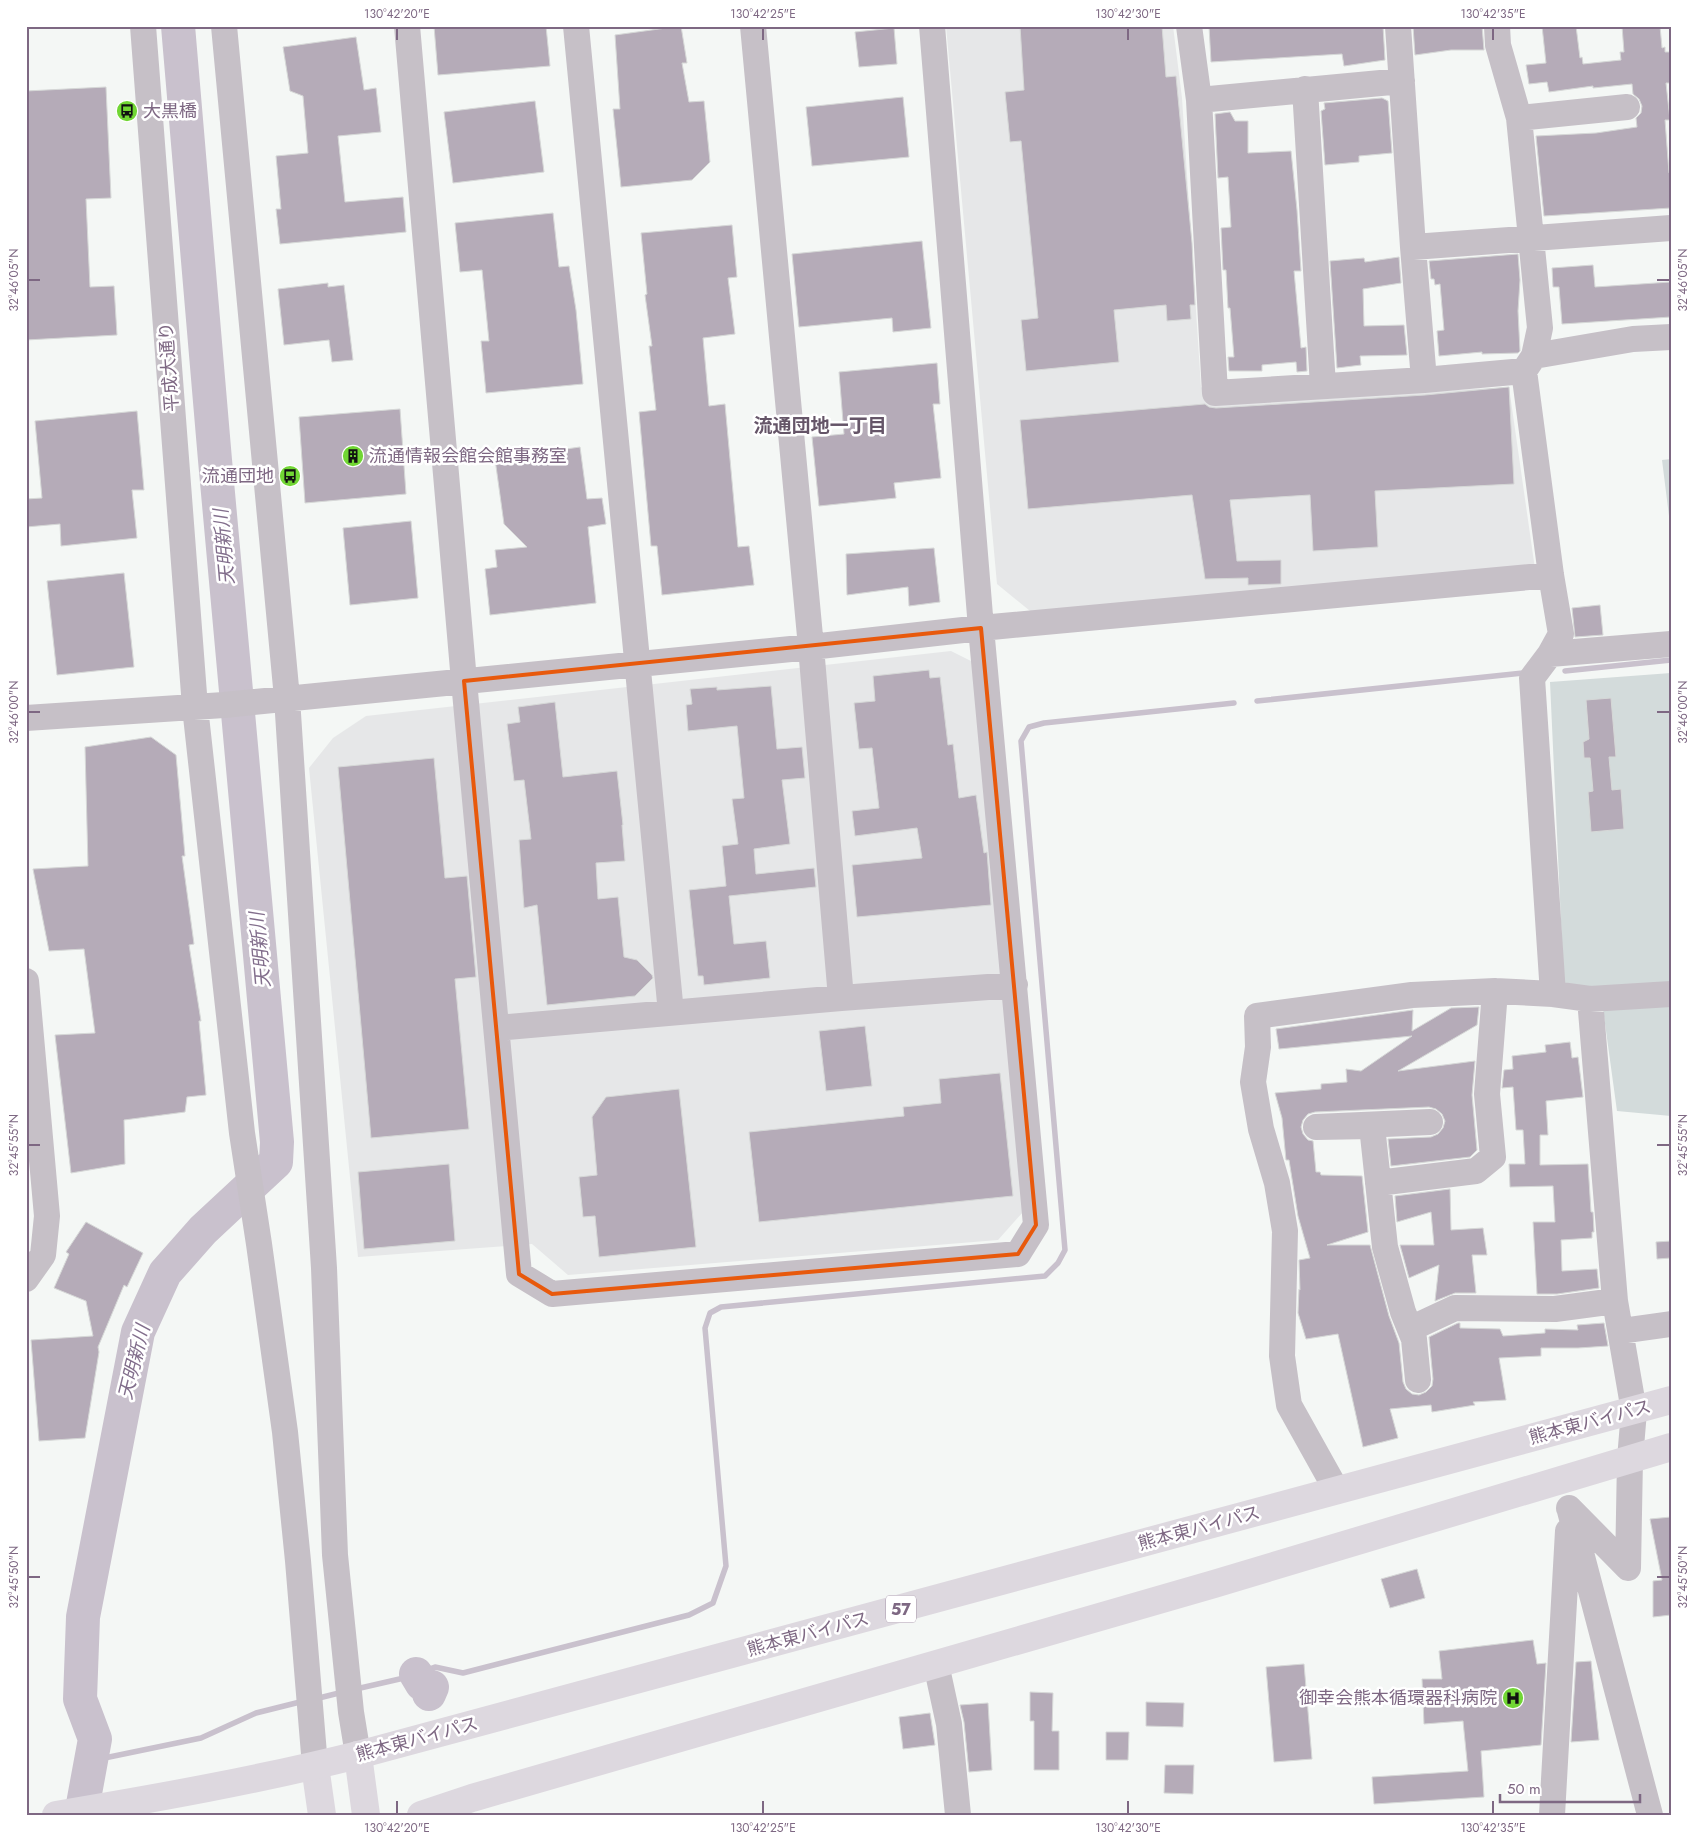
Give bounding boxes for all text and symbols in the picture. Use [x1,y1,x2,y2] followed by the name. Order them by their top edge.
[364,5,430,23] text: 130°42'20"E
[730,5,796,23] text: 130°42'25"E
[1095,5,1161,23] text: 130°42'30"E
[1460,5,1526,23] text: 130°42'35"E
[143,98,197,124] place label: 大黒橋
[115,99,139,123] bus stop icon: 大黒橋
[5,249,23,311] text: 32°46'05"N
[1674,249,1692,311] text: 32°46'05"N
[153,321,185,413] street label: 平成大通り
[753,412,887,439] district label: 流通団地一丁目
[369,443,567,469] place label: 流通情報会館会館事務室
[341,444,365,468] building icon: 流通情報会館会館事務室
[202,463,274,489] place label: 流通団地
[278,464,302,488] bus stop icon: 流通団地
[207,506,241,586] water label: 天明新川
[5,680,23,744] text: 32°46'00"N
[1674,680,1692,744] text: 32°46'00"N
[243,909,277,989] water label: 天明新川
[5,1114,23,1176] text: 32°45'55"N
[1674,1114,1692,1176] text: 32°45'55"N
[112,1320,157,1402] water label: 天明新川
[1526,1393,1654,1451] street label: 熊本東バイパス
[1135,1499,1263,1557] street label: 熊本東バイパス
[5,1546,23,1608] text: 32°45'50"N
[1674,1546,1692,1608] text: 32°45'50"N
[886,1596,916,1622] road number: 57
[744,1605,872,1663] street label: 熊本東バイパス
[1299,1685,1497,1711] place label: 御幸会熊本循環器科病院
[1501,1686,1525,1710] hospital icon: 御幸会熊本循環器科病院
[353,1710,481,1768] street label: 熊本東バイパス
[1500,1771,1640,1803] scale bar
[1507,1778,1541,1800] text: 50 m
[364,1819,430,1837] text: 130°42'20"E
[730,1819,796,1837] text: 130°42'25"E
[1095,1819,1161,1837] text: 130°42'30"E
[1460,1819,1526,1837] text: 130°42'35"E

